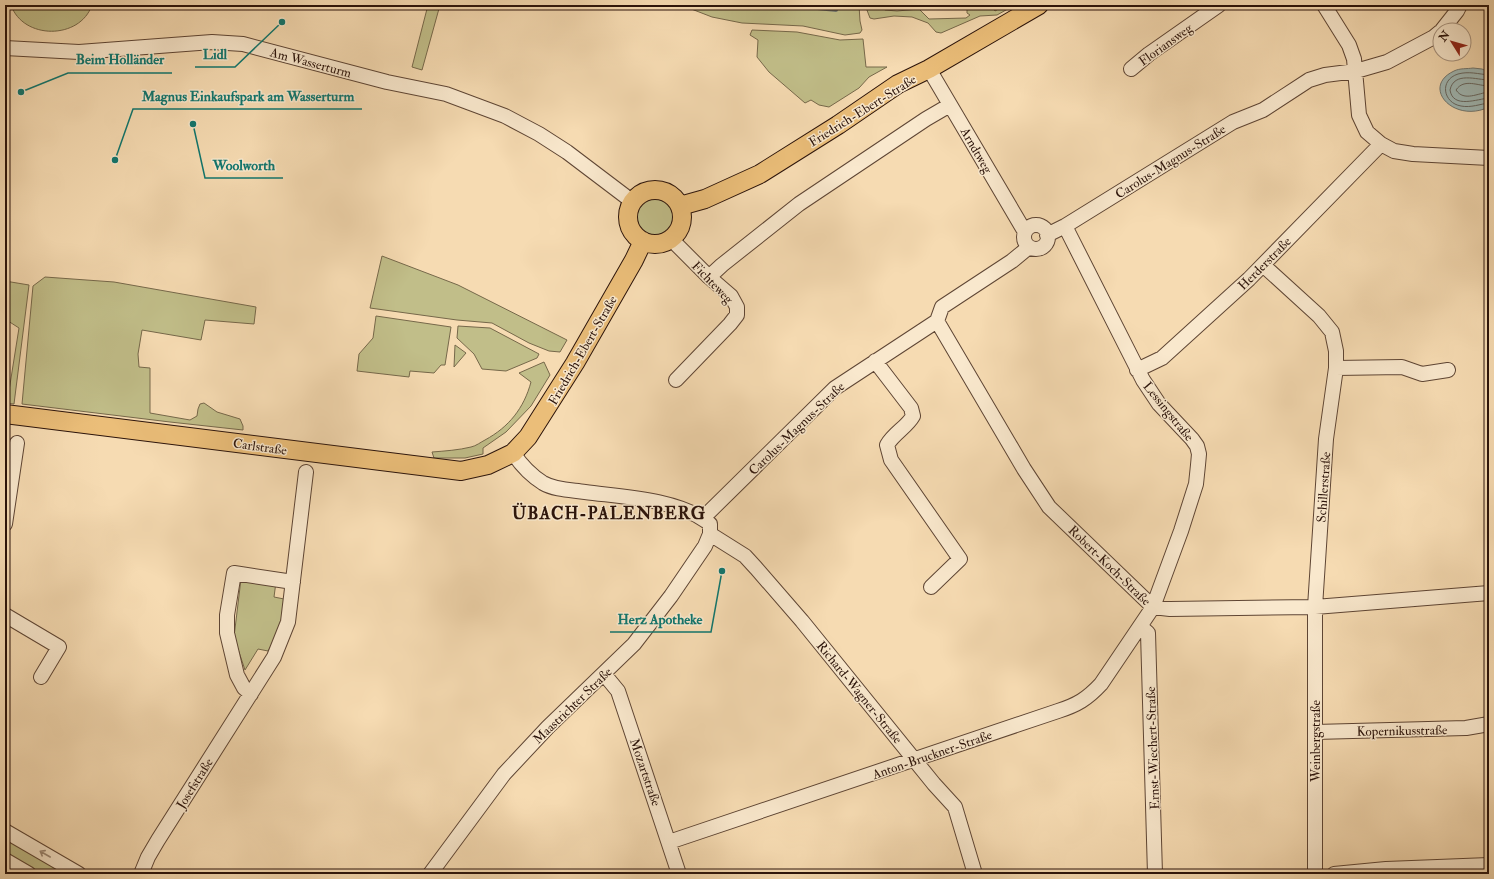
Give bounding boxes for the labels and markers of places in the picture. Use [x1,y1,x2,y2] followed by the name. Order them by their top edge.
[195,41,235,67] callout: Lidl
[68,47,172,73] callout: Beim Holländer
[133,83,362,109] callout: Magnus Einkaufspark am Wasserturm
[205,152,283,178] callout: Woolworth
[610,606,711,632] callout: Herz Apotheke

